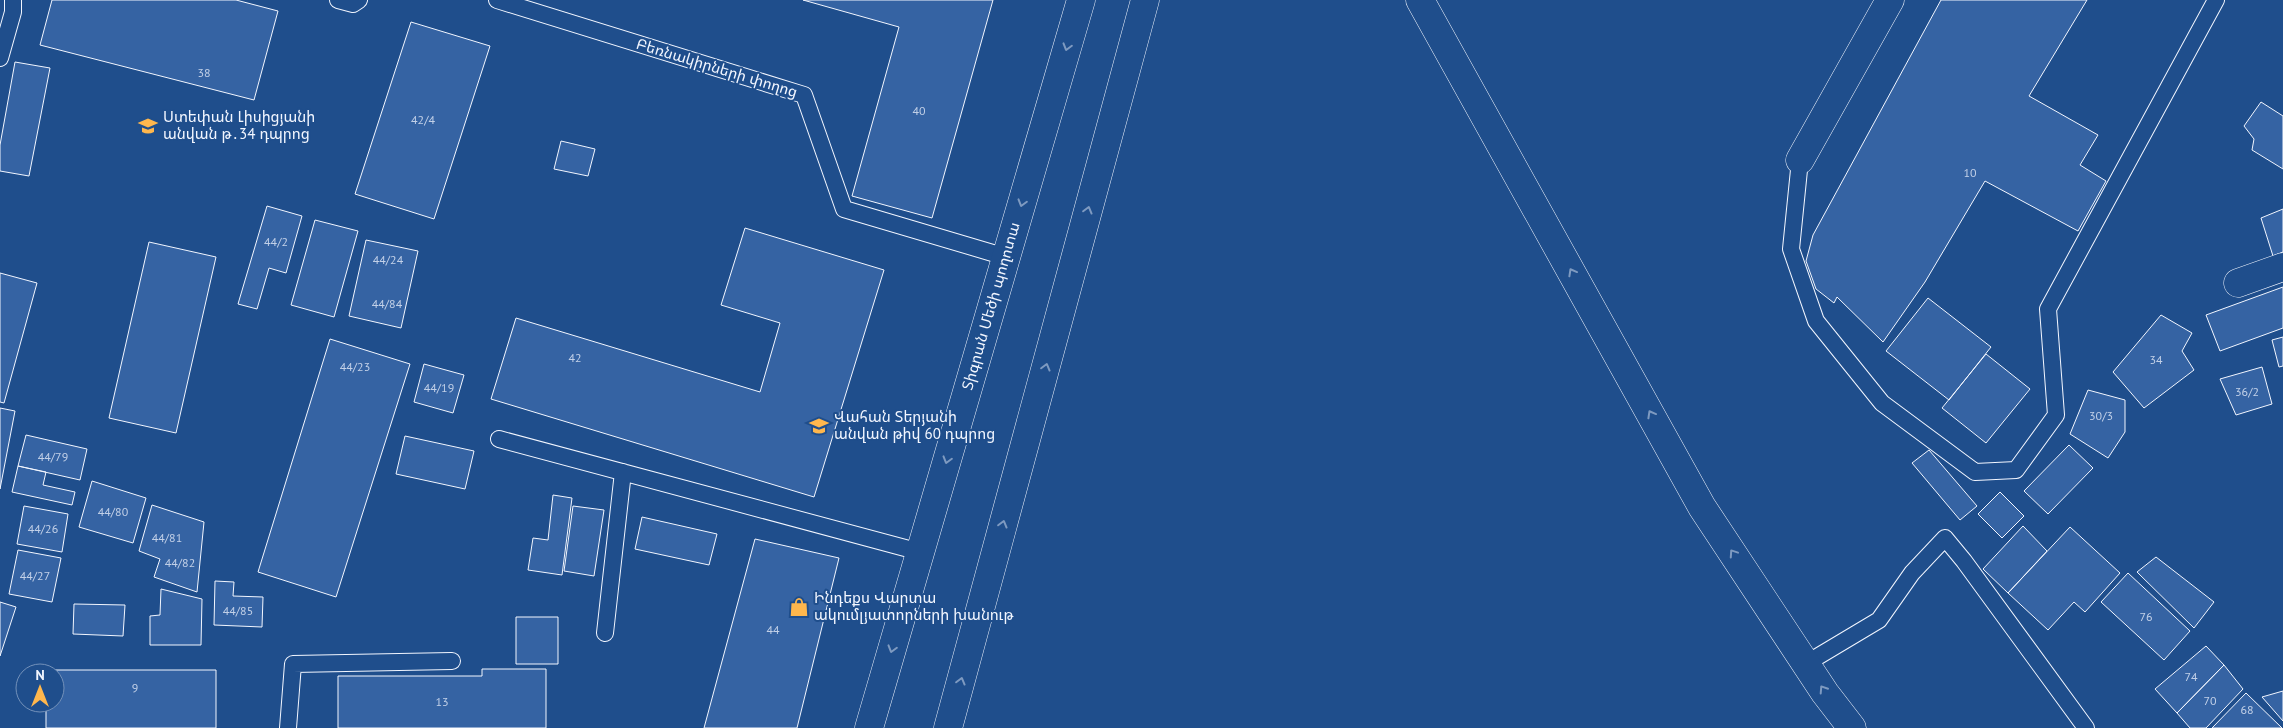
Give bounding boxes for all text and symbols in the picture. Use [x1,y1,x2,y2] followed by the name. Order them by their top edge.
[634,34,800,101] street label: Բեռնակիրների փողոց
[1063,42,1073,50] one-way arrow
[197,65,211,80] house number: 38
[912,103,926,118] house number: 40
[163,107,315,143] place label: Ստեփան Լիսիցյանի անվան թ․34 դպրոց
[411,112,435,127] house number: 42/4
[137,115,159,137] school or university icon: Ստեփան Լիսիցյանի անվան թ․34 դպրոց
[1963,165,1977,180] house number: 10
[1017,198,1027,206] one-way arrow
[1082,206,1093,215] one-way arrow
[957,220,1024,392] street label: Տիգրան Մեծի պողոտա
[264,234,288,249] house number: 44/2
[373,252,404,267] house number: 44/24
[1568,268,1578,277] one-way arrow
[372,296,403,311] house number: 44/84
[568,350,582,365] house number: 42
[2149,352,2163,367] house number: 34
[340,359,370,374] house number: 44/23
[1040,363,1051,372] one-way arrow
[424,380,454,395] house number: 44/19
[2235,384,2259,399] house number: 36/2
[834,407,995,443] place label: Վահան Տերյանի անվան թիվ 60 դպրոց
[2089,408,2113,423] house number: 30/3
[1647,410,1657,419] one-way arrow
[808,415,830,437] school or university icon: Վահան Տերյանի անվան թիվ 60 դպրոց
[38,449,68,464] house number: 44/79
[942,455,952,463] one-way arrow
[98,504,129,519] house number: 44/80
[998,520,1008,529] one-way arrow
[28,521,58,536] house number: 44/26
[152,530,182,545] house number: 44/81
[1730,550,1740,559] one-way arrow
[165,555,195,570] house number: 44/82
[20,568,50,583] house number: 44/27
[814,588,1014,624] place label: Ինդեքս Վարտա ակումլյատորների խանութ
[788,596,810,618] shop icon: Ինդեքս Վարտա ակումլյատորների խանութ
[223,603,253,618] house number: 44/85
[2139,609,2153,624] house number: 76
[766,622,780,637] house number: 44
[887,645,897,653] one-way arrow
[15,663,65,713] north arrow
[35,666,45,684] text: N
[2184,669,2198,684] house number: 74
[955,676,966,685] one-way arrow
[132,680,138,695] house number: 9
[1820,685,1829,694] one-way arrow
[2203,693,2217,708] house number: 70
[435,694,449,709] house number: 13
[2240,702,2254,717] house number: 68

